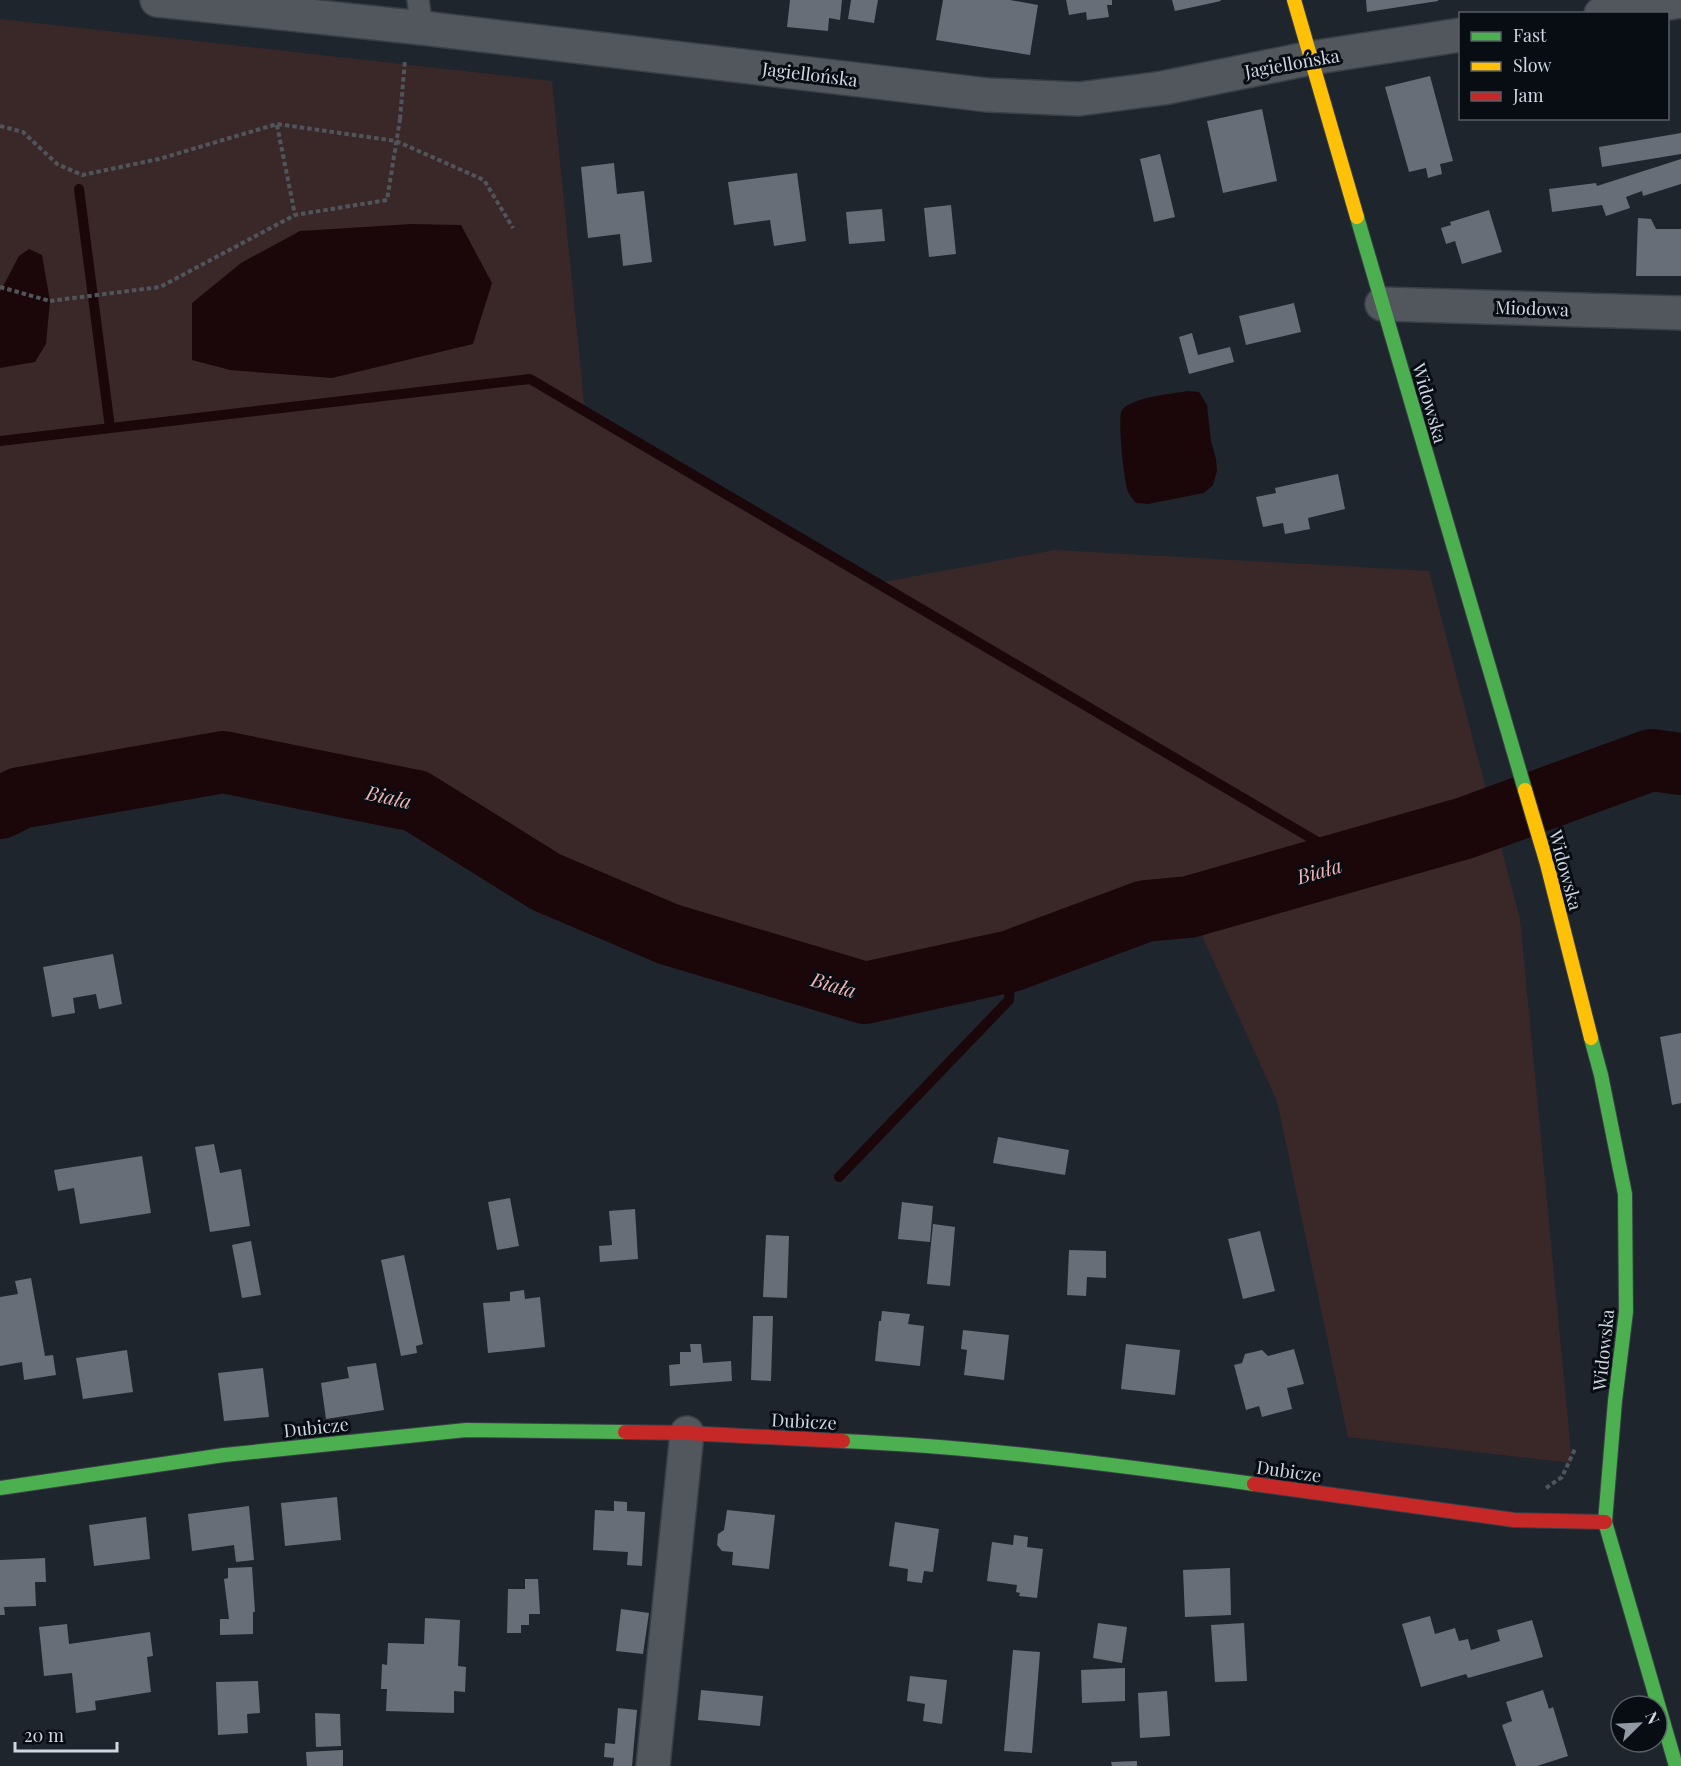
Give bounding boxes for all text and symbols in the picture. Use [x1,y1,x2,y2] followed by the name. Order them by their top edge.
[1459,12,1669,120] legend
[1513,23,1547,47] text: Fast
[1242,43,1341,83] street label: Jagiellońska
[1513,53,1551,77] text: Slow
[760,56,859,92] street label: Jagiellońska
[1512,83,1543,107] text: Jam
[1495,295,1569,321] street label: Miodowa
[1407,359,1453,446] street label: Widowska
[363,777,414,814] water label: Biała
[1544,826,1588,913] street label: Widowska
[1292,851,1345,890] water label: Biała
[807,964,860,1003] water label: Biała
[1587,1308,1619,1393] street label: Widowska
[771,1407,837,1435] street label: Dubicze
[282,1412,350,1442] street label: Dubicze
[1255,1455,1323,1487] street label: Dubicze
[1609,1694,1669,1754] north arrow
[1641,1708,1665,1728] text: N
[15,1715,117,1753] scale bar
[24,1723,64,1747] text: 20 m

